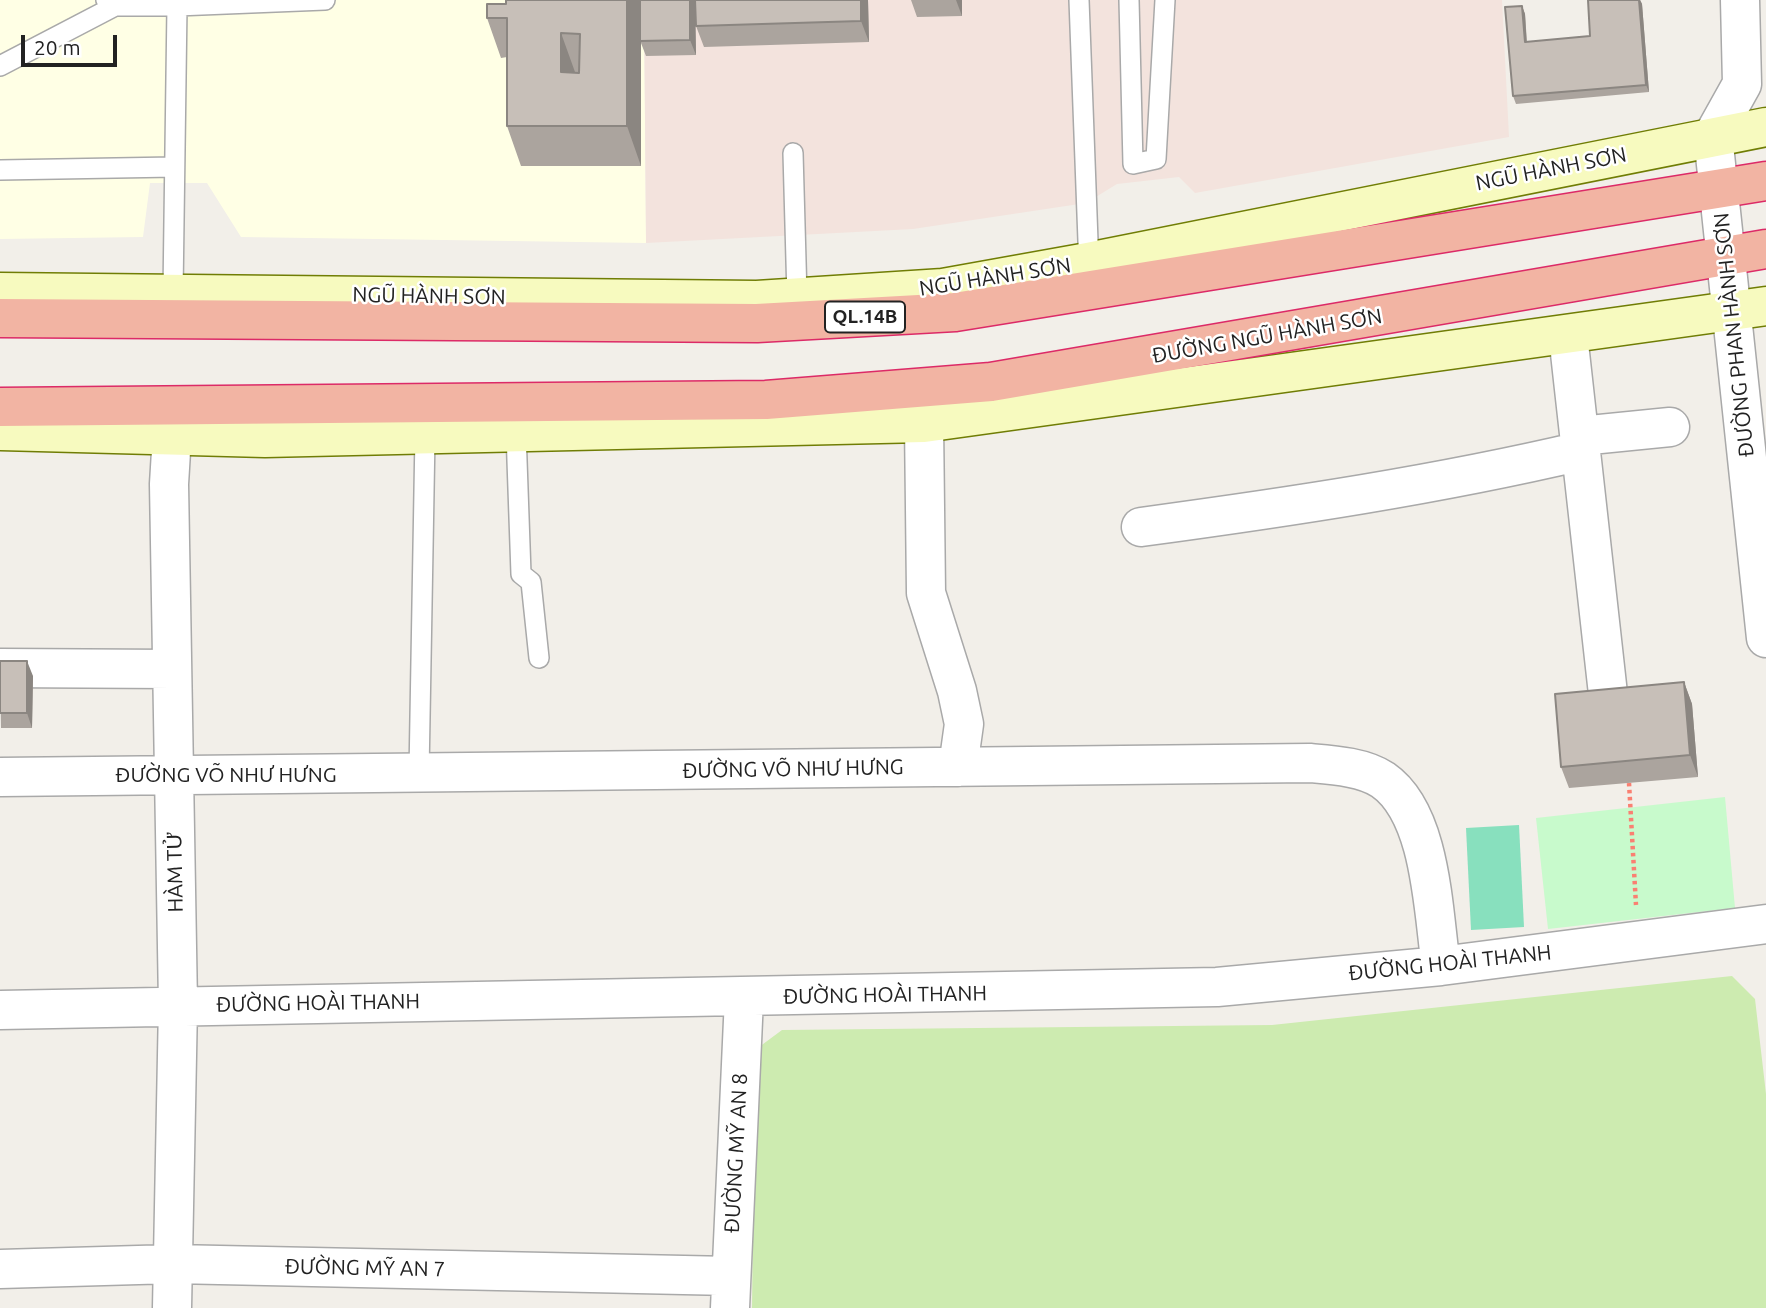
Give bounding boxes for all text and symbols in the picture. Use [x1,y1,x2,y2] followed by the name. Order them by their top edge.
[24,21,121,65] scale bar
[34,35,81,59] text: 20 m
[1473,142,1629,196] street label: NGŨ HÀNH SƠN
[1709,212,1759,458] street label: ĐƯỜNG PHAN HÀNH SƠN
[917,253,1073,301] street label: NGŨ HÀNH SƠN
[352,282,506,310] street label: NGŨ HÀNH SƠN
[825,302,905,332] road number: QL.14B
[1150,303,1384,369] street label: ĐƯỜNG NGŨ HÀNH SƠN
[682,754,904,784] street label: ĐƯỜNG VÕ NHƯ HƯNG
[115,762,337,788] street label: ĐƯỜNG VÕ NHƯ HƯNG
[162,831,188,913] street label: HÀM TỬ
[1347,940,1553,986] street label: ĐƯỜNG HOÀI THANH
[783,981,987,1009] street label: ĐƯỜNG HOÀI THANH
[216,989,420,1017] street label: ĐƯỜNG HOÀI THANH
[719,1072,753,1234] street label: ĐƯỜNG MỸ AN 8
[285,1254,445,1282] street label: ĐƯỜNG MỸ AN 7

